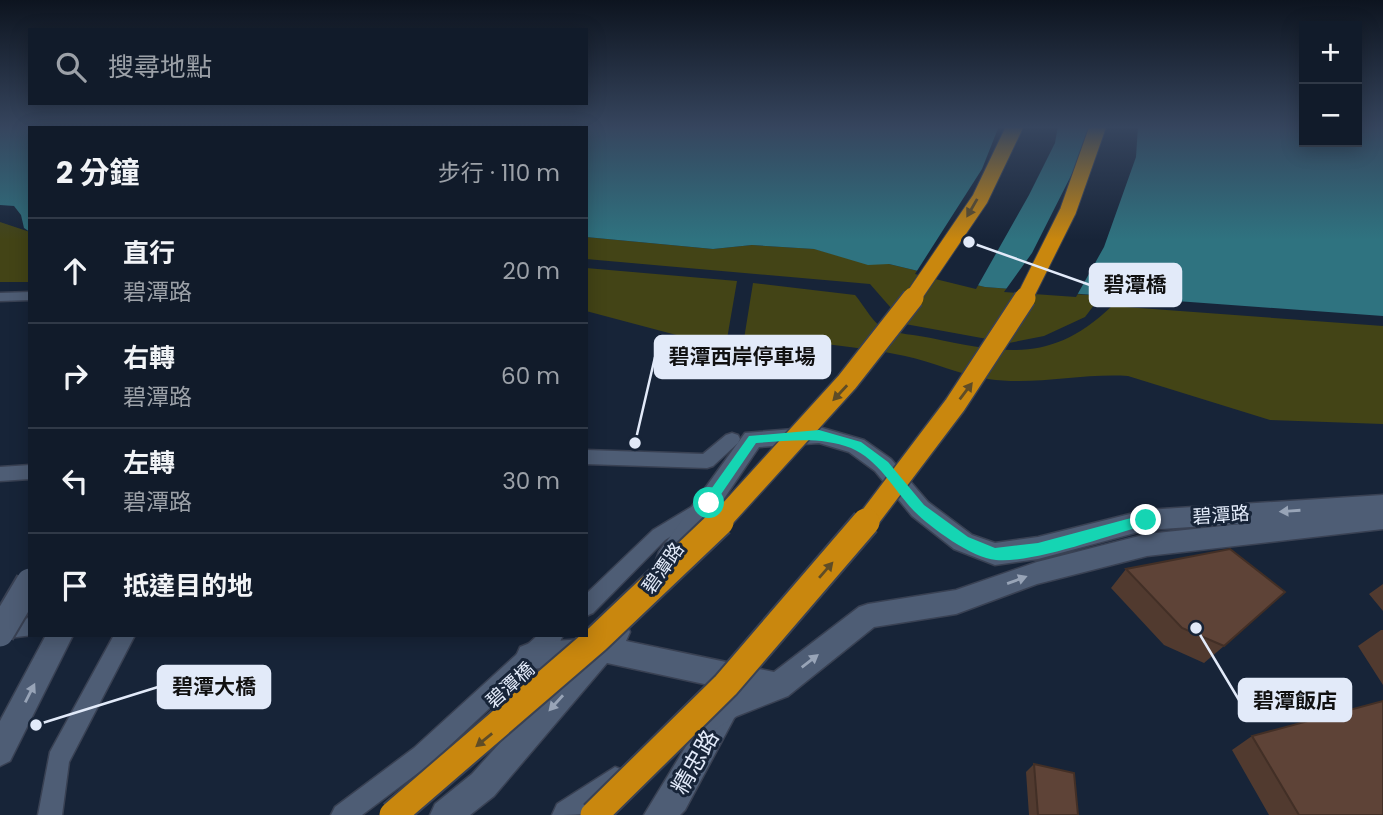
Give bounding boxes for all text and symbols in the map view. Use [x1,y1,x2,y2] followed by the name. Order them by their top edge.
[1299,21,1362,147] map controls
[1299,21,1362,84] button: +
[28,28,588,105] search box
[52,48,90,86] icon: search
[108,49,212,85] text: 搜尋地點
[1299,84,1362,147] button: −
[56,151,140,194] text: 2 分鐘
[438,157,560,189] text: 步行 · 110 m
[966,199,978,218] one-way arrow
[123,235,175,271] text: 直行
[56,252,94,290] icon: ahead
[502,255,560,287] text: 20 m
[1090,264,1181,306] callout: 碧潭橋
[1104,270,1167,299] text: 碧潭橋
[123,276,192,308] text: 碧潭路
[655,336,830,378] callout: 碧潭西岸停車場
[123,340,175,376] text: 右轉
[669,342,816,371] text: 碧潭西岸停車場
[56,357,94,395] icon: right
[501,360,560,392] text: 60 m
[123,381,192,413] text: 碧潭路
[959,382,973,400] one-way arrow
[832,384,848,401] one-way arrow
[123,445,175,481] text: 左轉
[56,462,94,500] icon: left
[502,465,560,497] text: 30 m
[123,486,192,518] text: 碧潭路
[693,487,724,518] route start
[1192,500,1250,530] street label: 碧潭路
[1130,504,1161,535] route end
[1279,505,1301,516] one-way arrow
[636,537,690,599] street label: 碧潭路
[818,561,833,578] one-way arrow
[56,567,94,605] icon: arrive
[123,568,253,604] text: 抵達目的地
[1007,574,1028,585] one-way arrow
[801,654,819,669] one-way arrow
[480,656,540,714] street label: 碧潭橋
[158,666,270,708] callout: 碧潭大橋
[172,672,256,701] text: 碧潭大橋
[1239,679,1351,721] callout: 碧潭飯店
[24,683,36,703] one-way arrow
[1253,686,1337,715] text: 碧潭飯店
[549,694,565,711] one-way arrow
[664,724,726,800] street label: 精忠路
[476,732,494,747] one-way arrow

